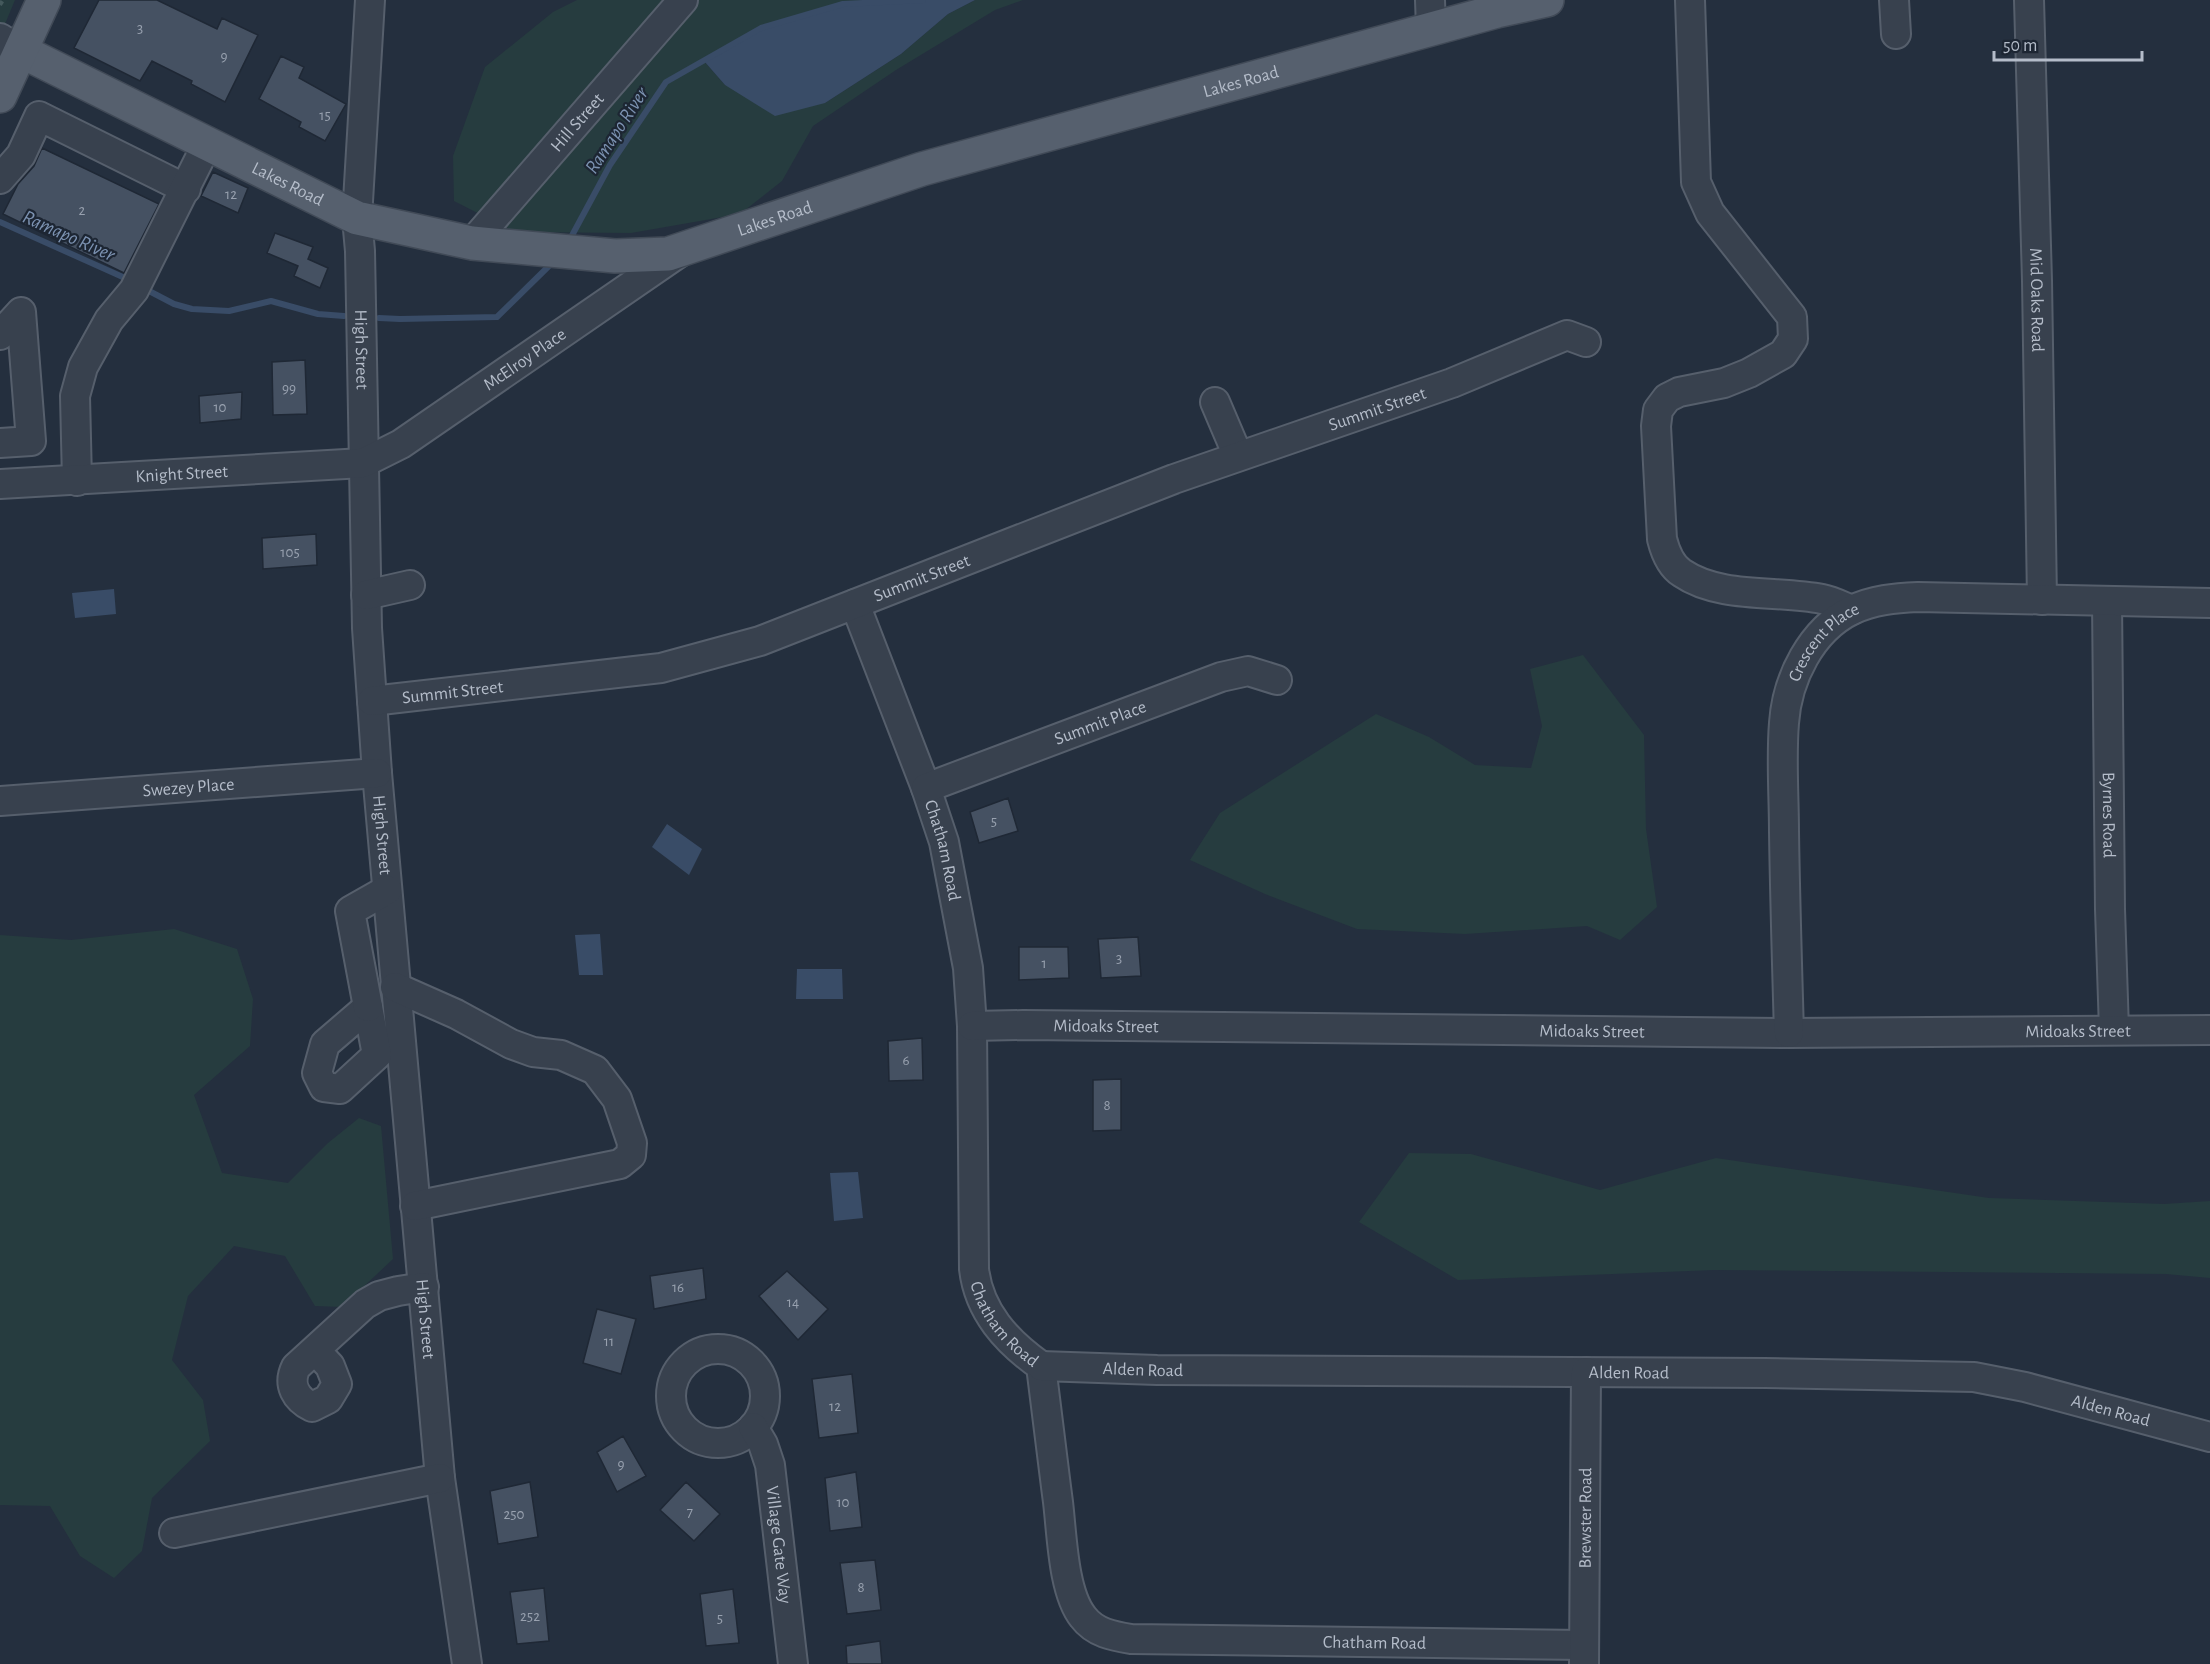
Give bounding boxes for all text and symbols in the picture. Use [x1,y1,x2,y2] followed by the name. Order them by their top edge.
[137,21,143,36] house number: 3
[1994,24,2142,62] scale bar
[2003,37,2037,55] text: 50 m
[220,49,228,64] house number: 9
[1201,63,1281,101] street label: Lakes Road
[582,83,652,177] water label: Ramapo River
[548,90,608,156] street label: Hill Street
[319,108,331,123] house number: 15
[249,159,326,210] street label: Lakes Road
[225,187,237,202] house number: 12
[735,198,815,240] street label: Lakes Road
[79,203,86,218] house number: 2
[20,207,118,265] water label: Ramapo River
[2026,248,2046,352] street label: Mid Oaks Road
[351,309,371,390] street label: High Street
[481,325,570,394] street label: McElroy Place
[282,381,296,396] house number: 99
[1327,385,1429,435] street label: Summit Street
[213,400,227,415] house number: 10
[135,463,229,486] street label: Knight Street
[280,545,300,560] house number: 105
[871,552,973,606] street label: Summit Street
[1786,600,1862,684] street label: Crescent Place
[401,678,504,708] street label: Summit Street
[1052,698,1149,749] street label: Summit Place
[2099,772,2118,858] street label: Byrnes Road
[142,776,235,800] street label: Swezey Place
[369,794,394,876] street label: High Street
[921,798,963,902] street label: Chatham Road
[991,814,997,829] house number: 5
[1116,951,1122,966] house number: 3
[1041,956,1047,971] house number: 1
[1053,1017,1159,1036] street label: Midoaks Street
[1539,1022,1645,1041] street label: Midoaks Street
[2025,1023,2131,1041] street label: Midoaks Street
[902,1053,910,1068] house number: 6
[1103,1098,1111,1113] house number: 8
[412,1278,437,1360] street label: High Street
[966,1279,1041,1371] street label: Chatham Road
[672,1280,684,1295] house number: 16
[787,1295,799,1310] house number: 14
[604,1334,614,1349] house number: 11
[1102,1360,1183,1380] street label: Alden Road
[1589,1364,1669,1383] street label: Alden Road
[2069,1392,2152,1430] street label: Alden Road
[829,1399,841,1414] house number: 12
[617,1457,625,1472] house number: 9
[1577,1468,1595,1569] street label: Brewster Road
[762,1485,794,1605] street label: Village Gate Way
[836,1495,850,1510] house number: 10
[687,1505,693,1520] house number: 7
[503,1507,525,1522] house number: 250
[857,1580,865,1595] house number: 8
[520,1609,540,1624] house number: 252
[717,1611,723,1626] house number: 5
[1323,1634,1426,1653] street label: Chatham Road

